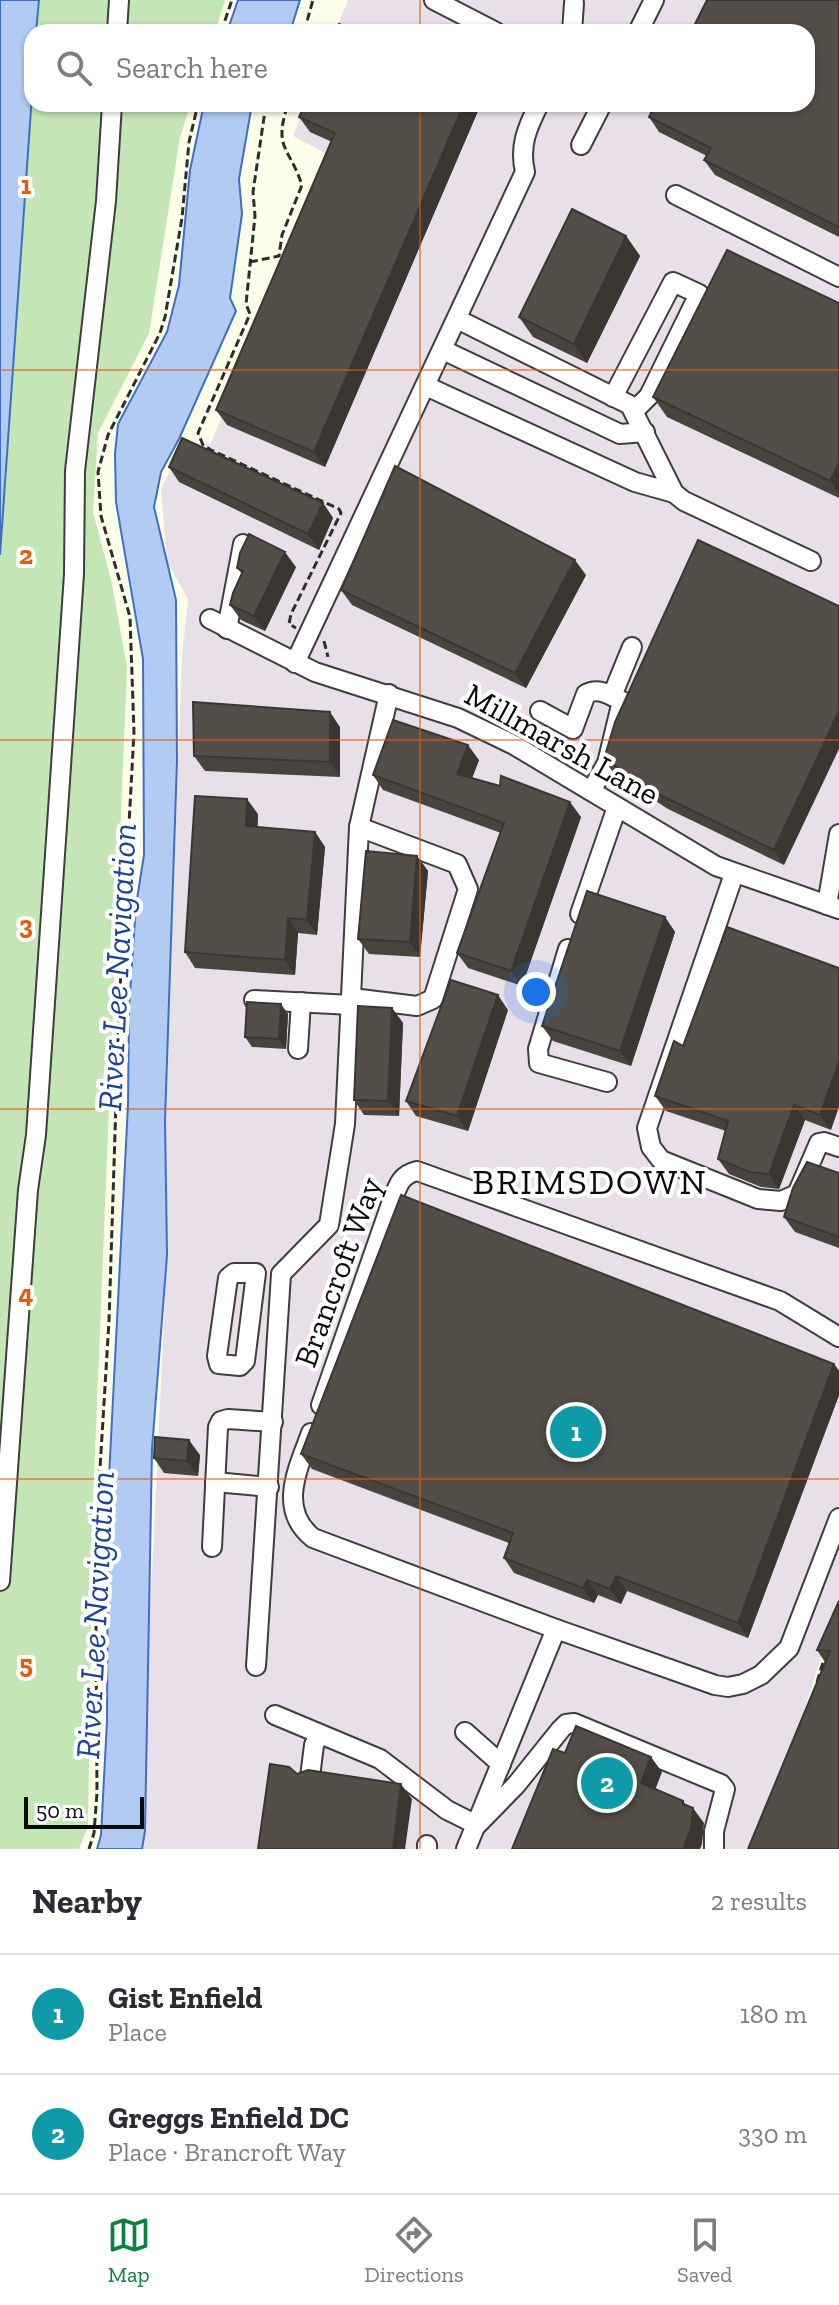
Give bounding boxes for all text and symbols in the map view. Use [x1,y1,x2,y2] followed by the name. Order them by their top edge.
[24,24,815,112] search box
[52,46,96,90] icon: search
[116,50,268,86] text: Search here
[21,169,32,201] text: 1
[19,539,33,571] text: 2
[458,675,666,813] street label: Millmarsh Lane
[89,822,145,1112] water label: River Lee Navigation
[19,909,33,941] text: 3
[516,972,556,1012] your location
[472,1160,708,1203] district label: BRIMSDOWN
[286,1171,390,1372] street label: Brancroft Way
[19,1278,34,1310] text: 4
[550,1402,602,1462] pin: 1
[67,1470,123,1760] water label: River Lee Navigation
[19,1648,33,1680] text: 5
[581,1753,633,1813] pin: 2
[24,1793,144,1829] scale bar
[36,1797,84,1824] text: 50 m
[32,1881,142,1922] text: Nearby
[711,1885,807,1917] text: 2 results
[108,1980,262,2016] text: Gist Enfield
[53,1998,63,2030] text: 1
[740,1998,807,2030] text: 180 m
[108,2016,167,2048] text: Place
[108,2100,349,2136] text: Greggs Enfield DC
[51,2118,65,2150] text: 2
[738,2118,807,2150] text: 330 m
[108,2136,346,2168] text: Place · Brancroft Way
[107,2213,151,2288] tab: Map
[364,2213,464,2288] tab: Directions
[677,2213,732,2288] tab: Saved

